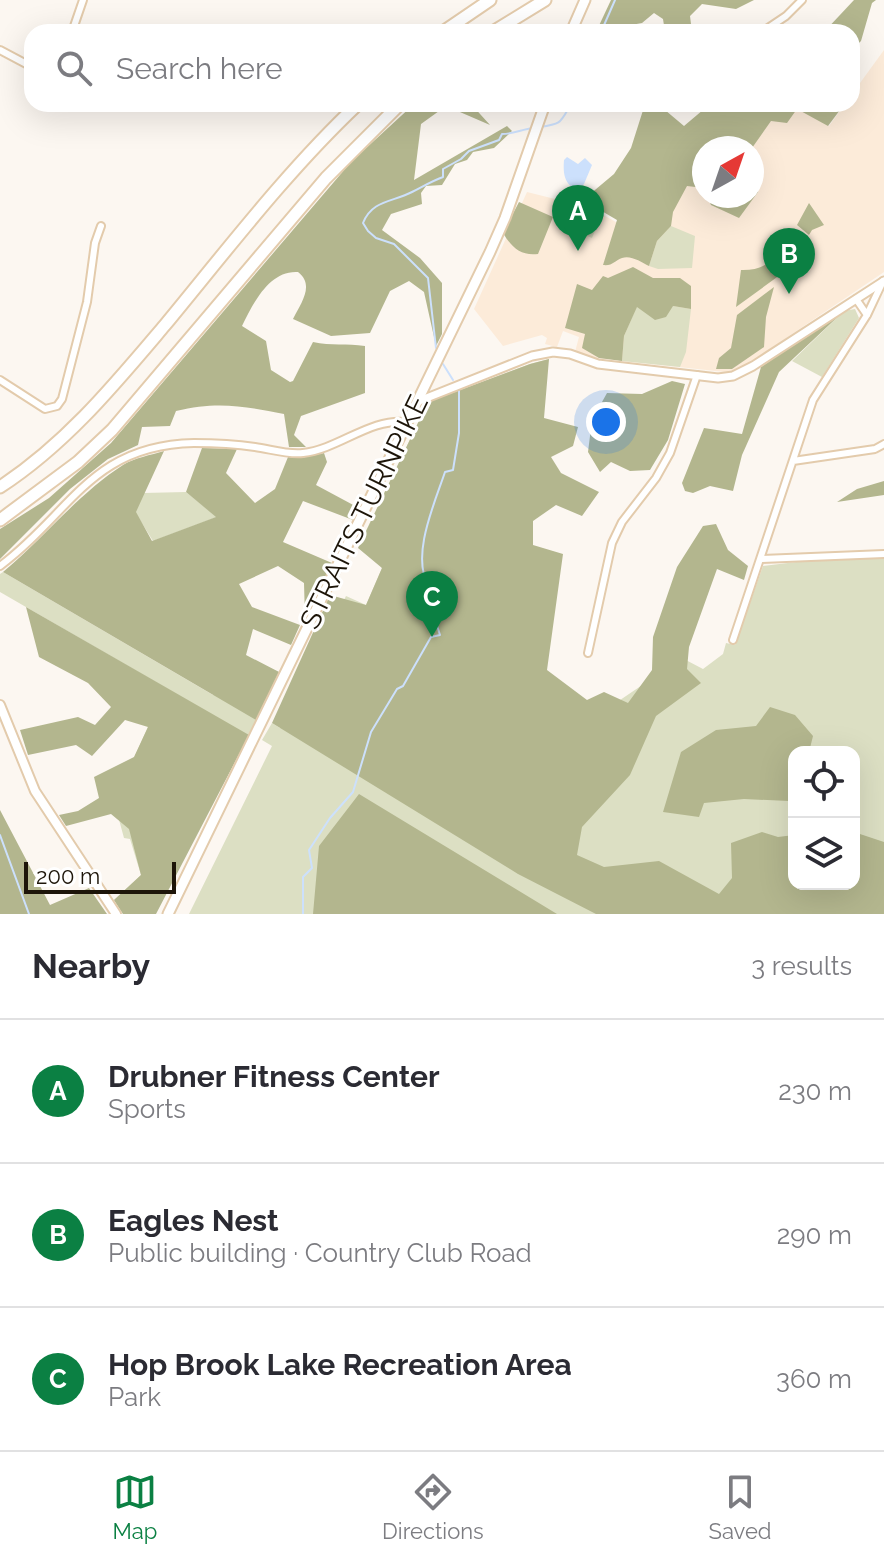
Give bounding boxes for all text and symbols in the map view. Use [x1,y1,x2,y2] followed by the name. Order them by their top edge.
[24,24,860,112] search box
[52,46,96,90] icon: search
[116,51,283,86] text: Search here
[692,136,764,208] north arrow
[552,185,604,251] pin: A
[763,228,815,294] pin: B
[293,390,435,634] street label: STRAITS TURNPIKE
[586,402,626,442] your location
[406,571,458,637] pin: C
[788,746,860,890] map controls
[788,746,860,818] button: locate
[788,818,860,890] button: layers
[24,858,176,894] scale bar
[36,863,100,889] text: 200 m
[32,946,150,986] text: Nearby
[751,951,852,981] text: 3 results
[108,1059,440,1094] text: Drubner Fitness Center
[49,1076,67,1106] text: A
[778,1076,852,1106] text: 230 m
[108,1094,186,1124] text: Sports
[108,1203,279,1238] text: Eagles Nest
[49,1220,67,1250] text: B
[777,1220,852,1250] text: 290 m
[108,1238,532,1268] text: Public building · Country Club Road
[108,1347,572,1382] text: Hop Brook Lake Recreation Area
[49,1364,67,1394] text: C
[776,1364,852,1394] text: 360 m
[108,1382,161,1412] text: Park
[112,1470,157,1544] tab: Map
[382,1470,484,1544] tab: Directions
[709,1470,772,1544] tab: Saved

